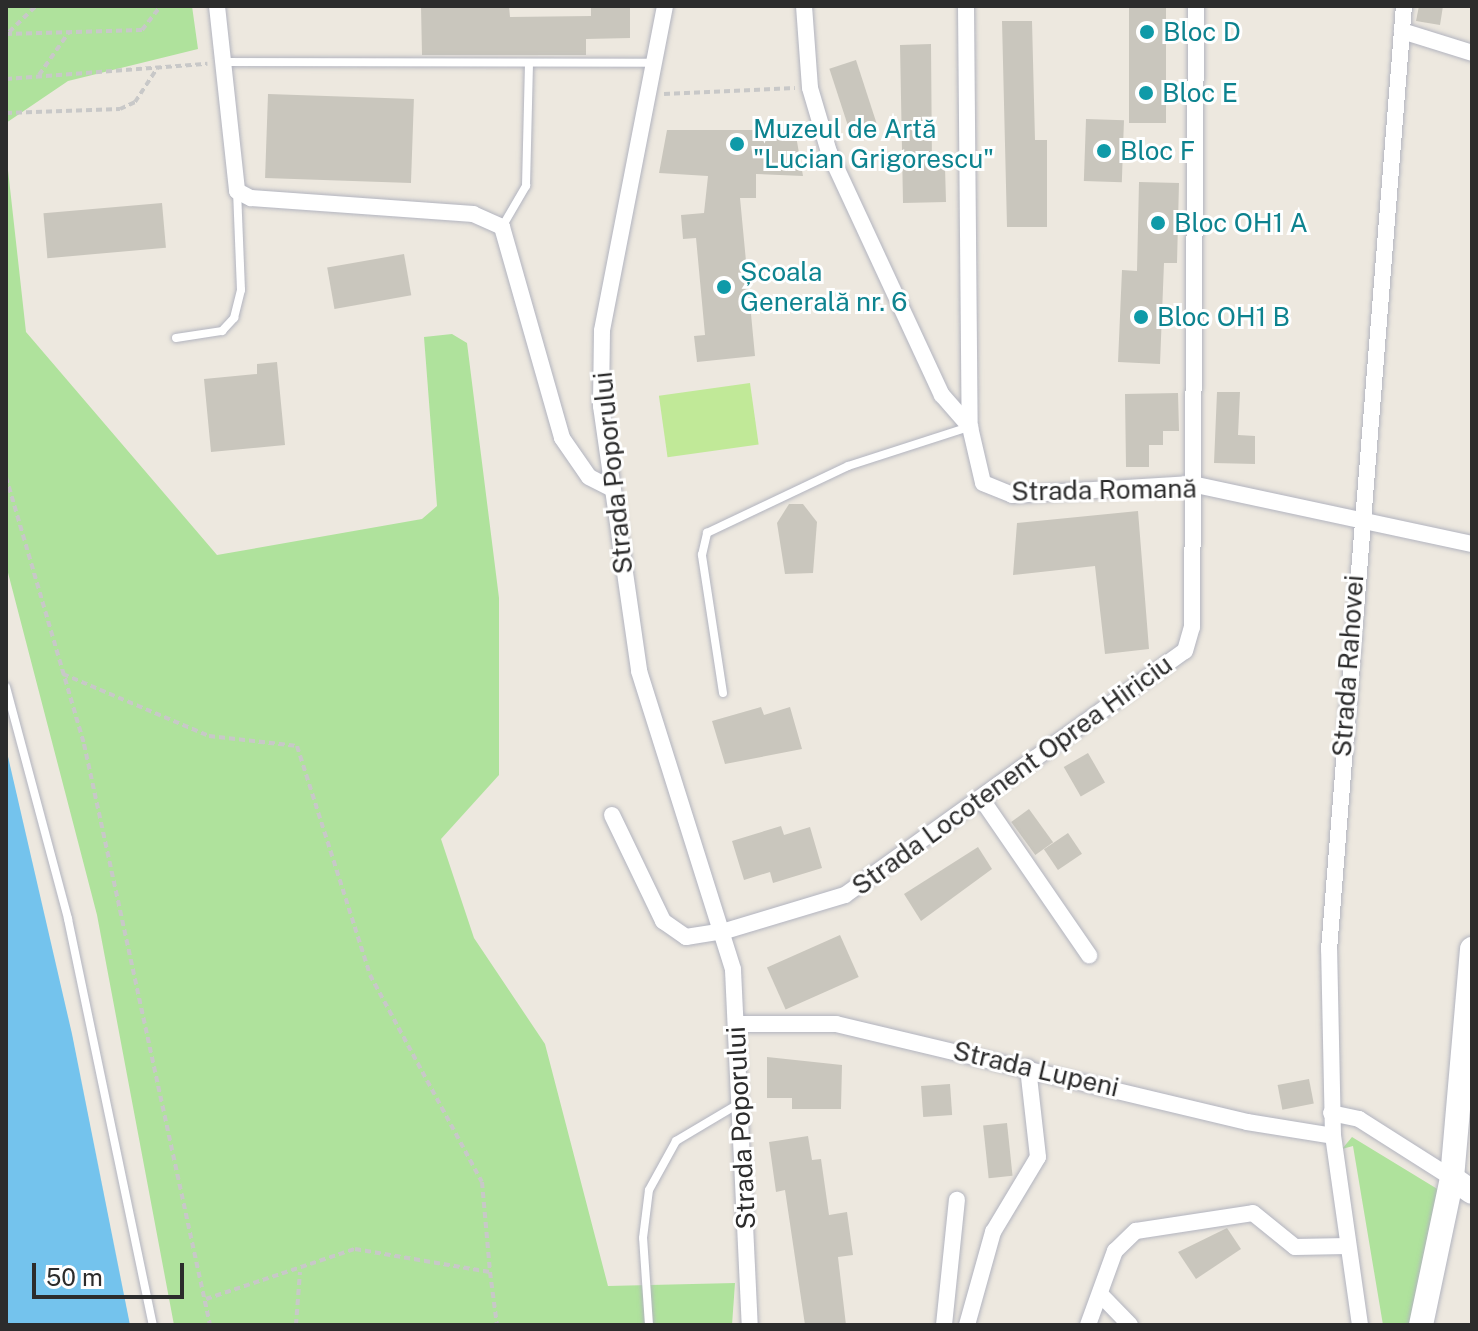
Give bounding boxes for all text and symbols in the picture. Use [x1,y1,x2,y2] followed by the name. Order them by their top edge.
[1163,16,1241,48] place label: Bloc D
[1138,23,1156,41] marker: Bloc D
[1162,77,1238,109] place label: Bloc E
[1137,84,1155,102] marker: Bloc E
[753,113,994,174] place label: Muzeul de Artă "Lucian Grigorescu"
[728,135,746,153] marker: Muzeul de Artă "Lucian Grigorescu"
[1120,135,1195,167] place label: Bloc F
[1095,142,1113,160] marker: Bloc F
[1174,207,1308,239] place label: Bloc OH1 A
[1149,214,1167,232] marker: Bloc OH1 A
[740,256,908,318] place label: Școala Generală nr. 6
[715,278,733,296] marker: Școala Generală nr. 6
[1157,301,1290,333] place label: Bloc OH1 B
[1132,308,1150,326] marker: Bloc OH1 B
[587,370,639,576] street label: Strada Poporului
[1011,473,1197,507] street label: Strada Romană
[1326,574,1370,758] street label: Strada Rahovei
[846,648,1178,902] street label: Strada Locotenent Oprea Hiriciu
[720,1026,762,1230] street label: Strada Poporului
[950,1035,1122,1103] street label: Strada Lupeni
[36,1247,188,1297] scale bar
[46,1263,103,1291] text: 50 m

